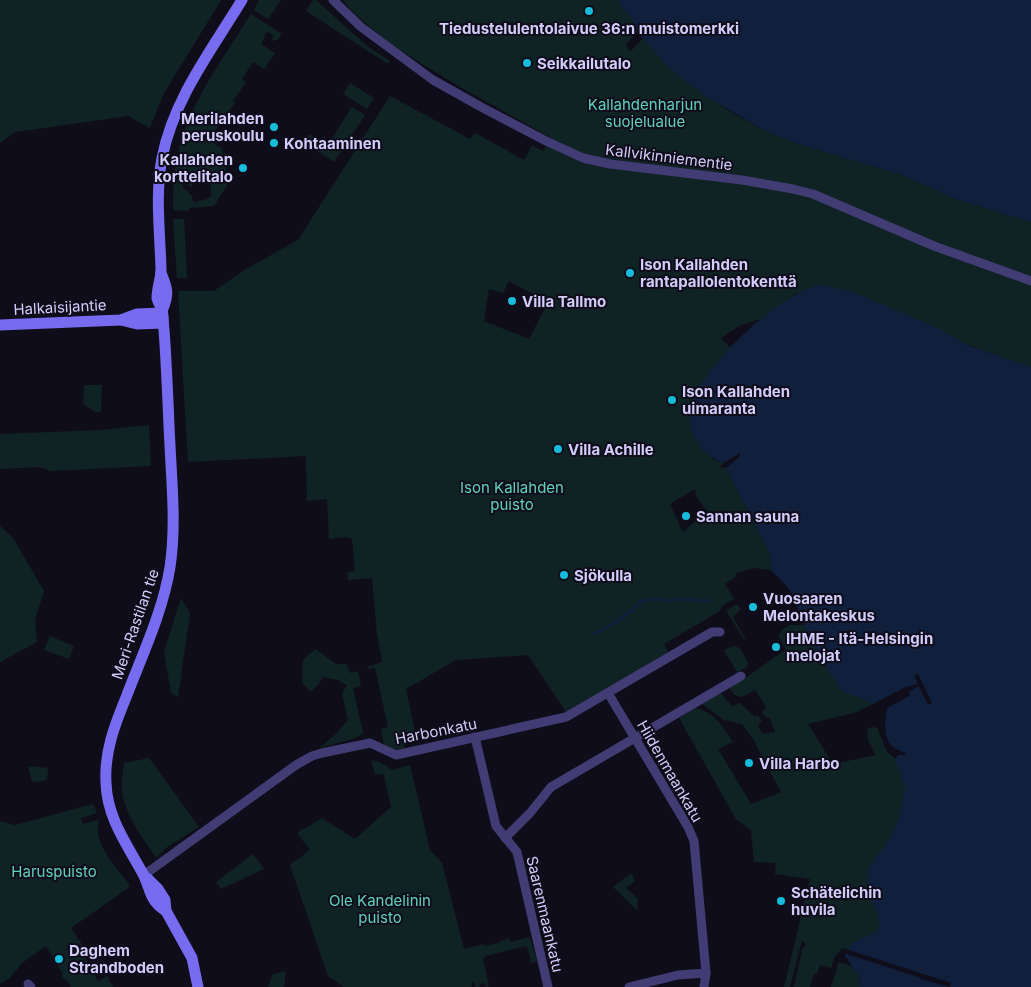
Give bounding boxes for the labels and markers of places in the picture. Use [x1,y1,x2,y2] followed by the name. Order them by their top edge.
[583,5,595,17] marker: Tiedustelulentolaivue 36:n muistomerkki
[439,19,739,38] place label: Tiedustelulentolaivue 36:n muistomerkki
[537,54,631,73] place label: Seikkailutalo
[521,57,533,69] marker: Seikkailutalo
[181,109,264,145] place label: Merilahden peruskoulu
[268,121,280,133] marker: Merilahden peruskoulu
[284,134,381,153] place label: Kohtaaminen
[268,137,280,149] marker: Kohtaaminen
[154,150,233,186] place label: Kallahden korttelitalo
[237,162,249,174] marker: Kallahden korttelitalo
[640,255,797,291] place label: Ison Kallahden rantapallolentokenttä
[624,267,636,279] marker: Ison Kallahden rantapallolentokenttä
[522,292,606,311] place label: Villa Tallmo
[506,295,518,307] marker: Villa Tallmo
[682,382,790,418] place label: Ison Kallahden uimaranta
[666,394,678,406] marker: Ison Kallahden uimaranta
[568,440,654,459] place label: Villa Achille
[552,443,564,455] marker: Villa Achille
[696,507,799,526] place label: Sannan sauna
[680,510,692,522] marker: Sannan sauna
[574,566,632,585] place label: Sjökulla
[558,569,570,581] marker: Sjökulla
[763,589,875,625] place label: Vuosaaren Melontakeskus
[747,601,759,613] marker: Vuosaaren Melontakeskus
[786,629,933,665] place label: IHME - Itä-Helsingin melojat
[770,641,782,653] marker: IHME - Itä-Helsingin melojat
[759,754,840,773] place label: Villa Harbo
[743,757,755,769] marker: Villa Harbo
[791,883,882,919] place label: Schätelichin huvila
[775,895,787,907] marker: Schätelichin huvila
[69,941,164,977] place label: Daghem Strandboden
[53,953,65,965] marker: Daghem Strandboden

